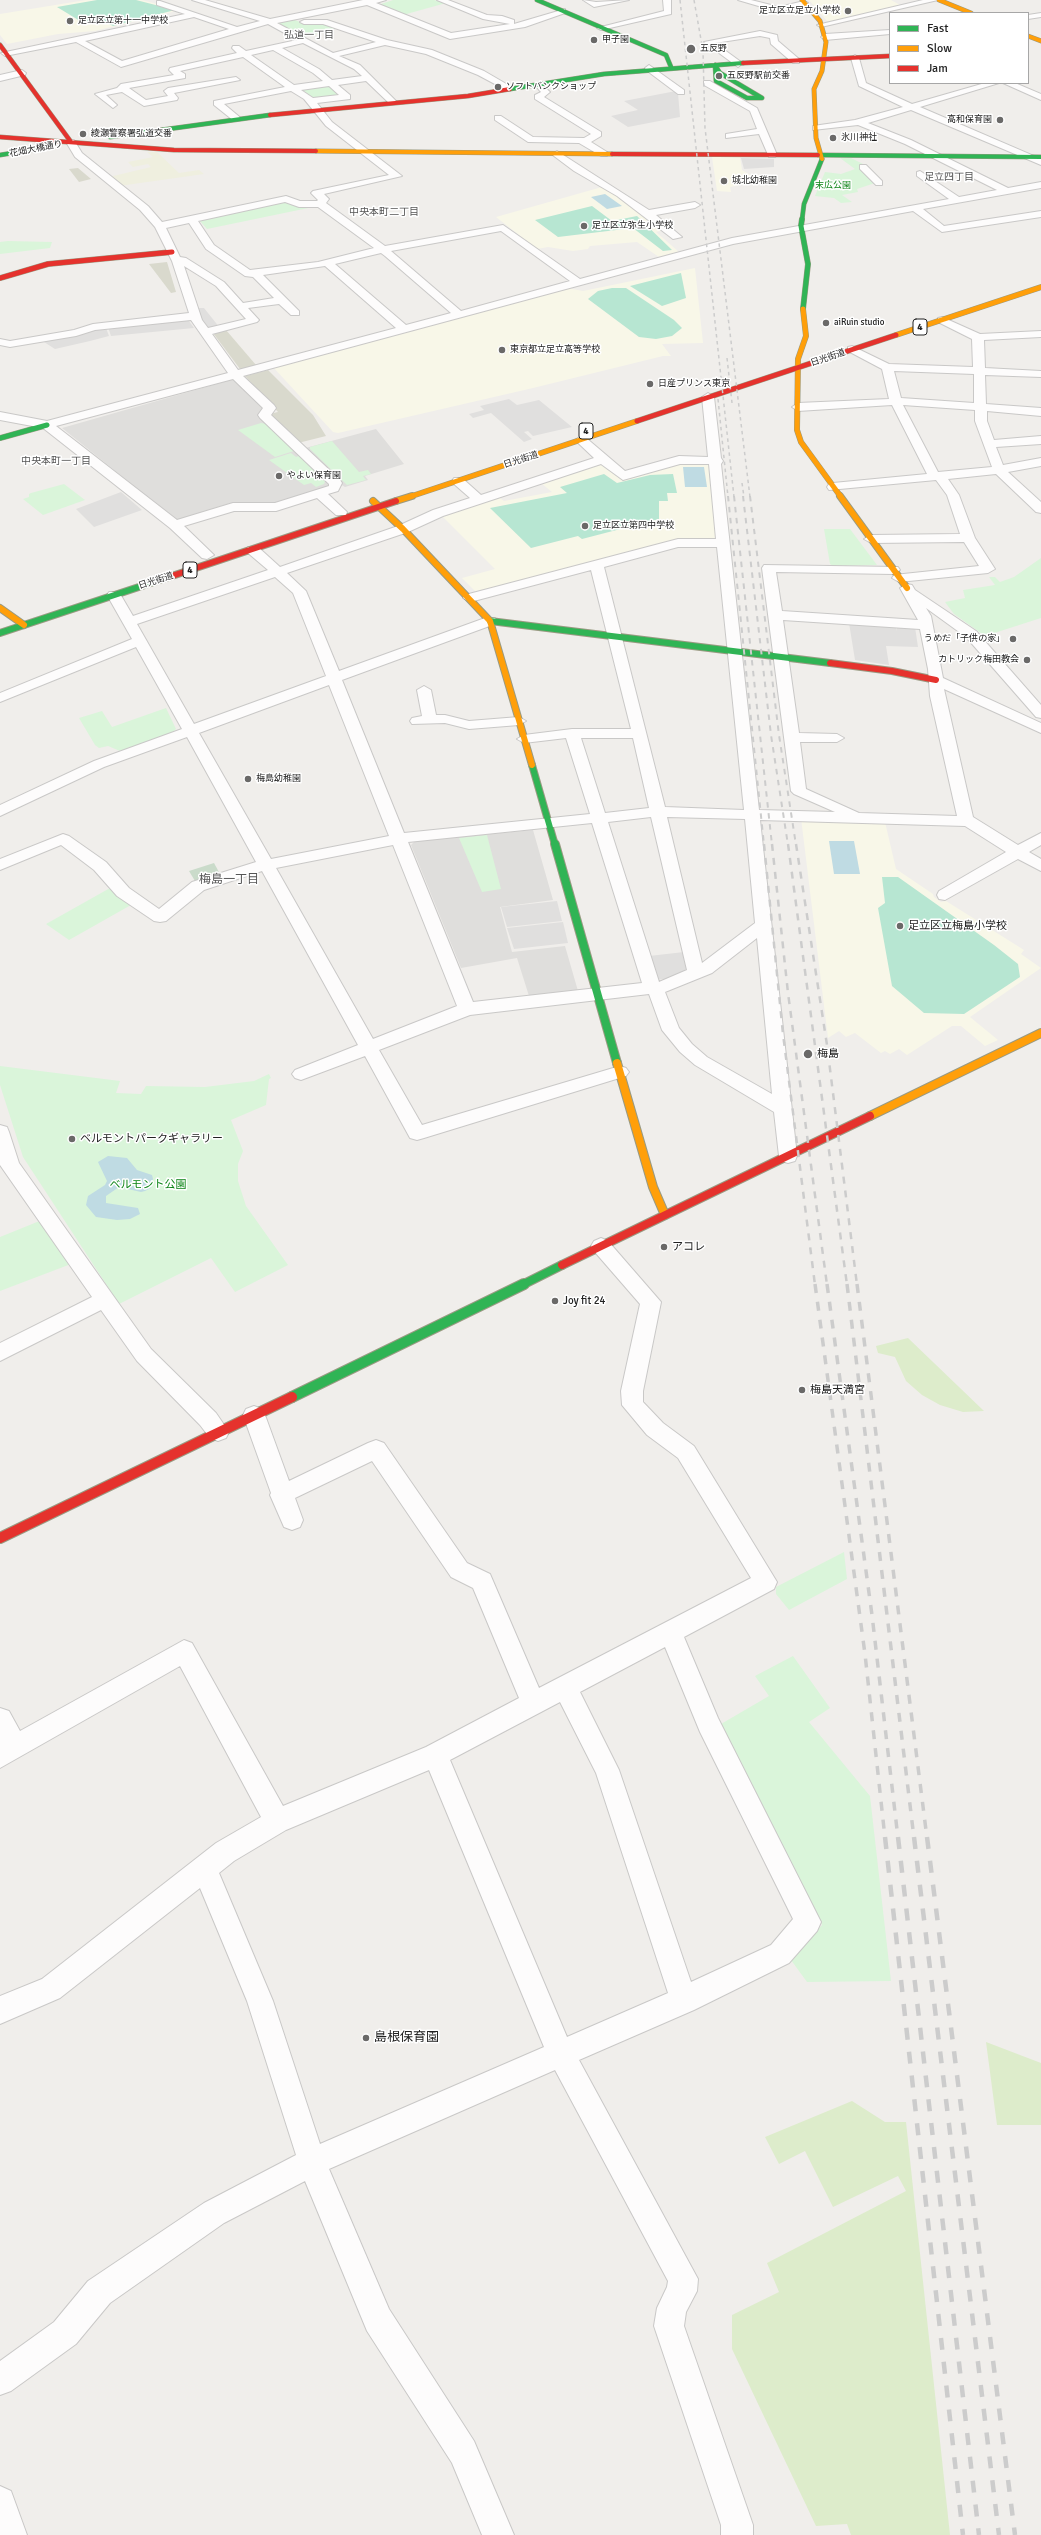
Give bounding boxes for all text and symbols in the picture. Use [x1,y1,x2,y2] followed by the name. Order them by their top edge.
[759,6,840,16] place label: 足立区立足立小学校
[843,6,853,16] marker: 足立区立足立小学校
[889,12,1029,84] legend
[65,16,75,26] marker: 足立区立第十一中学校
[78,16,168,26] place label: 足立区立第十一中学校
[927,21,948,36] text: Fast
[284,29,334,41] district label: 弘道一丁目
[589,35,599,45] marker: 甲子園
[602,35,629,45] place label: 甲子園
[927,41,952,56] text: Slow
[685,43,697,55] marker: 五反野
[700,44,727,54] place label: 五反野
[927,61,948,76] text: Jam
[714,71,724,81] marker: 五反野駅前交番
[727,71,790,81] place label: 五反野駅前交番
[493,82,503,92] marker: ソフトバンクショップ
[506,82,596,92] place label: ソフトバンクショップ
[947,115,992,125] place label: 高和保育園
[995,115,1005,125] marker: 高和保育園
[78,129,88,139] marker: 綾瀬警察署弘道交番
[91,129,172,139] place label: 綾瀬警察署弘道交番
[828,133,838,143] marker: 氷川神社
[841,133,877,143] place label: 氷川神社
[8,139,64,159] street label: 花畑大橋通り
[924,171,974,183] district label: 足立四丁目
[719,176,729,186] marker: 城北幼稚園
[732,176,777,186] place label: 城北幼稚園
[815,181,851,191] park label: 末広公園
[349,206,419,218] district label: 中央本町二丁目
[579,221,589,231] marker: 足立区立弥生小学校
[592,221,673,231] place label: 足立区立弥生小学校
[821,318,831,328] marker: aiRuin studio
[834,318,884,328] place label: aiRuin studio
[913,319,927,335] road number: 4
[497,345,507,355] marker: 東京都立足立高等学校
[510,345,600,355] place label: 東京都立足立高等学校
[809,347,847,369] street label: 日光街道
[645,379,655,389] marker: 日産プリンス東京
[658,379,730,389] place label: 日産プリンス東京
[579,423,593,439] road number: 4
[502,449,540,471] street label: 日光街道
[21,455,91,467] district label: 中央本町一丁目
[274,471,284,481] marker: やよい保育園
[287,471,341,481] place label: やよい保育園
[580,521,590,531] marker: 足立区立第四中学校
[593,521,674,531] place label: 足立区立第四中学校
[183,562,197,578] road number: 4
[137,570,175,592] street label: 日光街道
[924,634,1005,644] place label: うめだ「子供の家」
[1008,634,1018,644] marker: うめだ「子供の家」
[938,655,1019,665] place label: カトリック梅田教会
[1022,655,1032,665] marker: カトリック梅田教会
[243,774,253,784] marker: 梅島幼稚園
[256,774,301,784] place label: 梅島幼稚園
[199,873,259,887] district label: 梅島一丁目
[908,919,1007,933] place label: 足立区立梅島小学校
[895,921,905,931] marker: 足立区立梅島小学校
[817,1047,839,1061] place label: 梅島
[802,1048,814,1060] marker: 梅島
[80,1132,223,1146] place label: ベルモントパークギャラリー
[67,1134,77,1144] marker: ベルモントパークギャラリー
[110,1178,186,1192] park label: ベルモント公園
[672,1240,705,1254] place label: アコレ
[659,1242,669,1252] marker: アコレ
[563,1294,606,1308] place label: Joy fit 24
[550,1296,560,1306] marker: Joy fit 24
[810,1383,865,1397] place label: 梅島天満宮
[797,1385,807,1395] marker: 梅島天満宮
[374,2030,439,2046] place label: 島根保育園
[361,2033,371,2043] marker: 島根保育園

